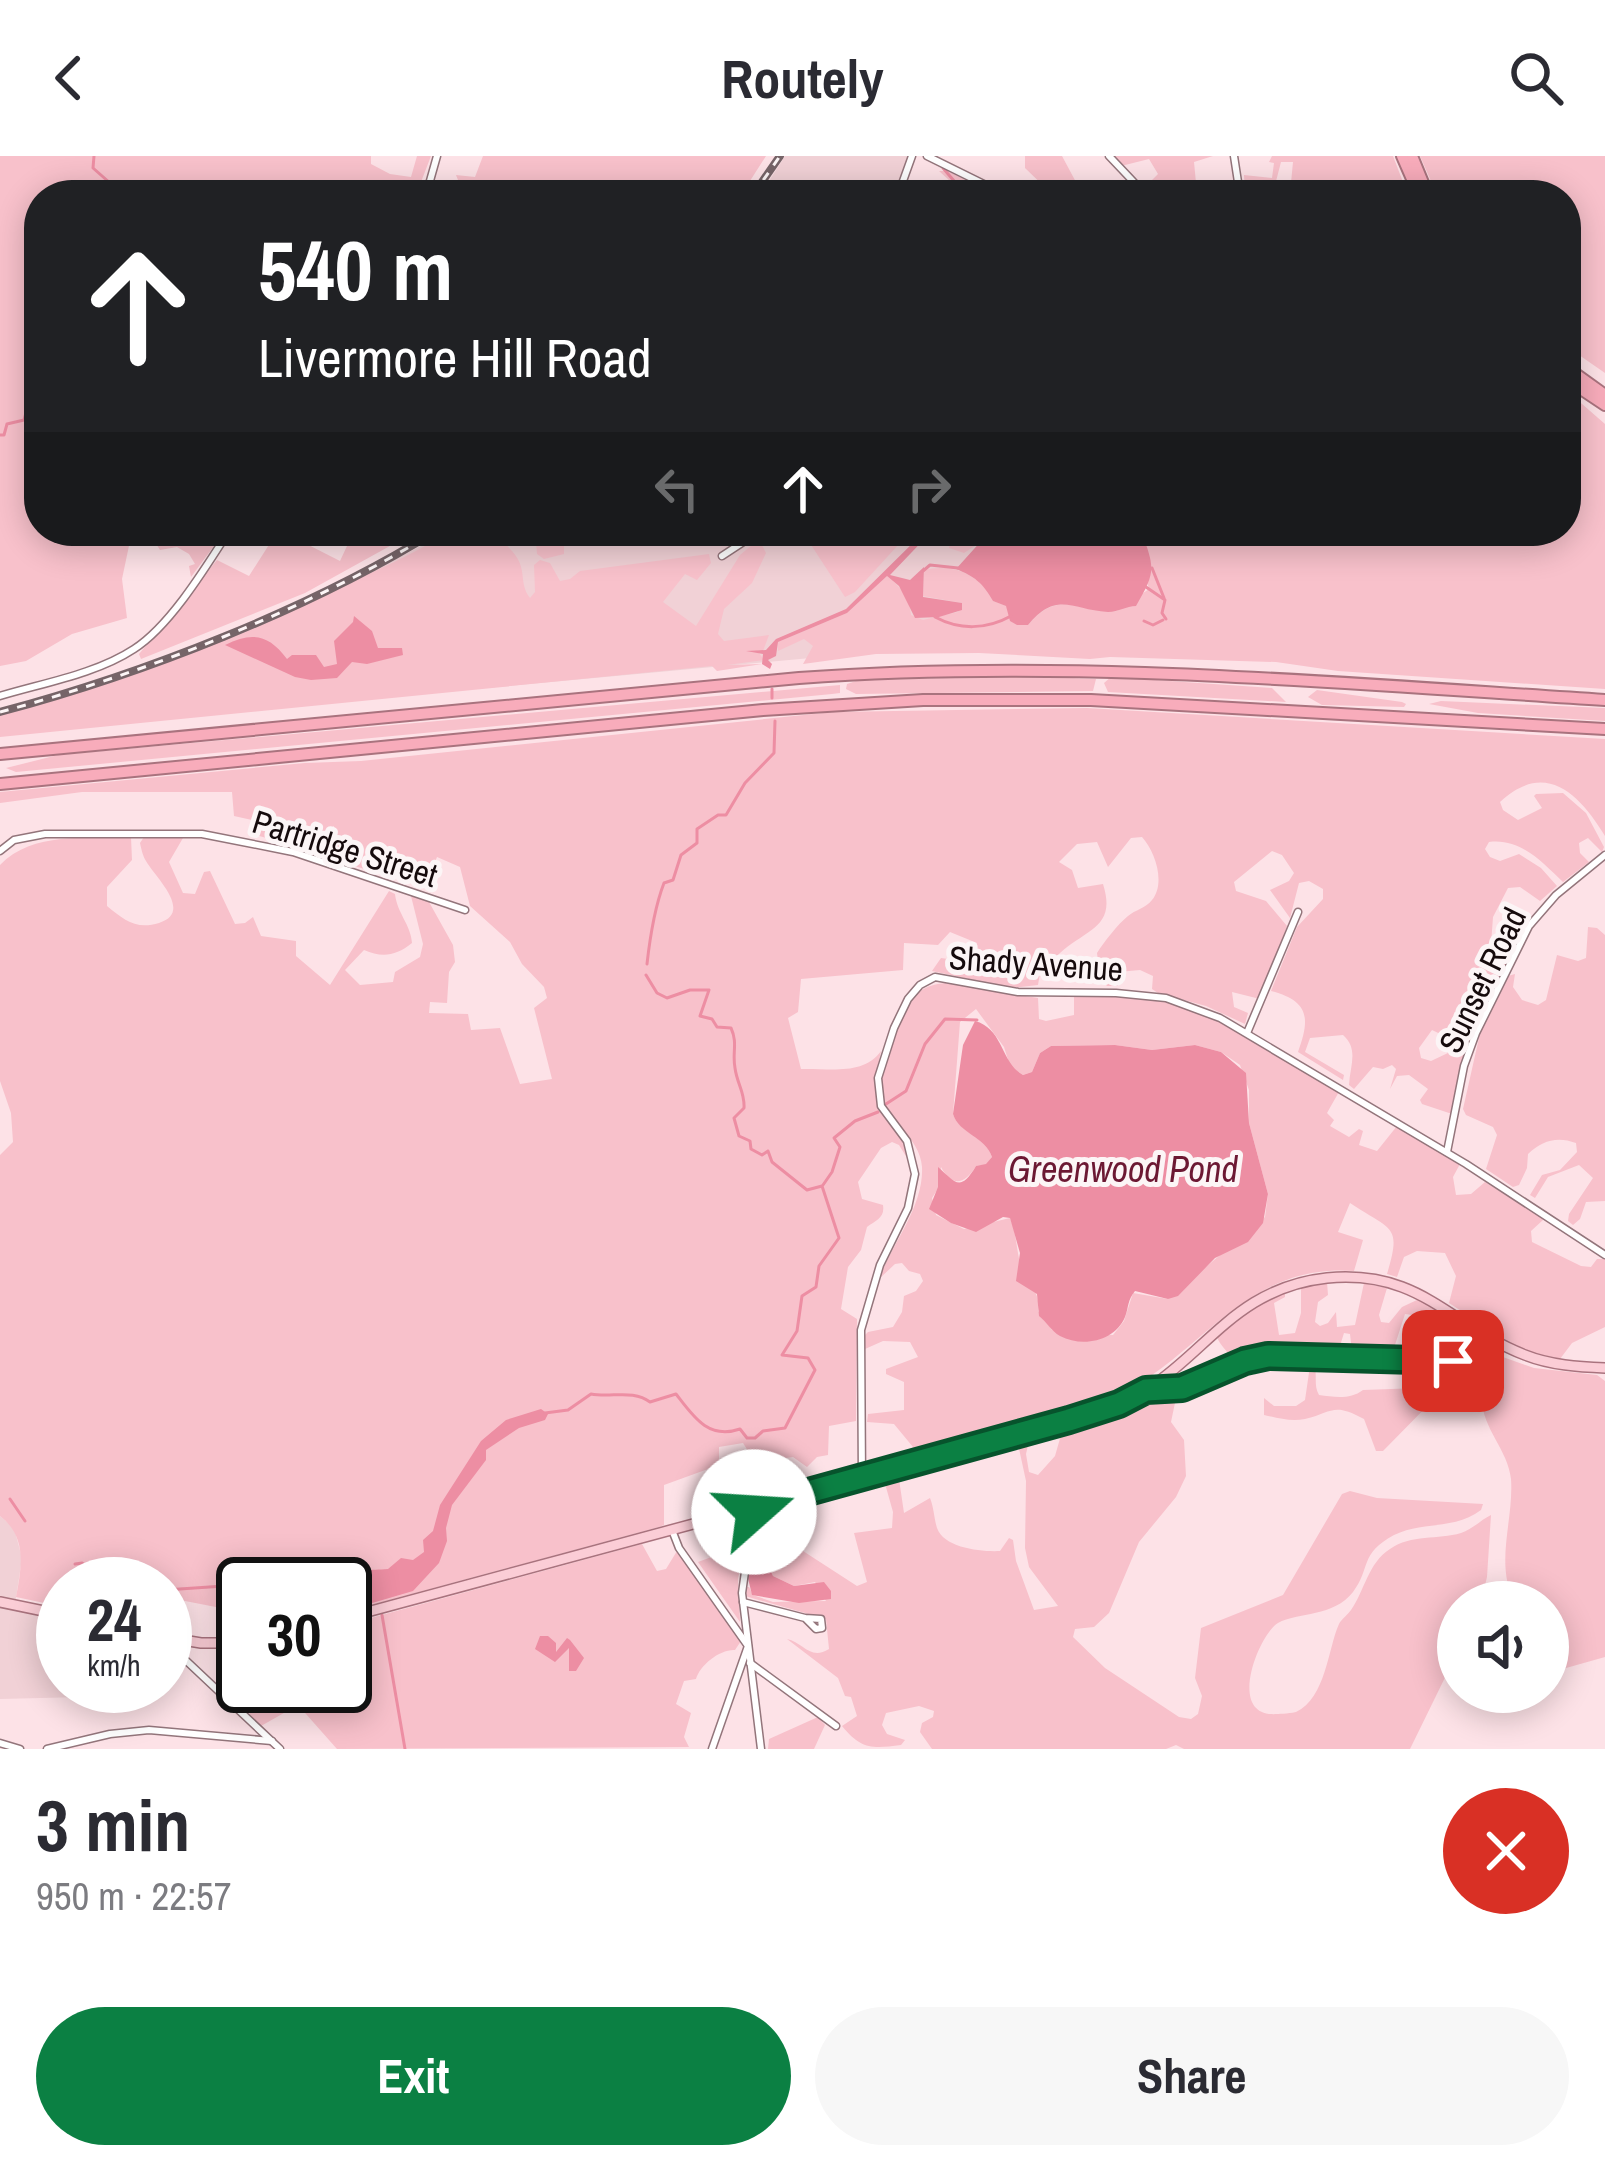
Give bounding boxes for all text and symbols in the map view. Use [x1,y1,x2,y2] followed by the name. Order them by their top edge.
[721,42,884,115] text: Routely
[36,45,102,111] icon: back
[1503,45,1569,111] icon: search
[258,213,453,326] text: 540 m
[60,228,216,384] icon: ahead
[258,321,652,394] text: Livermore Hill Road
[644,456,710,522] icon: left
[770,456,836,522] icon: ahead
[896,456,962,522] icon: right
[247,799,443,897] street label: Partridge Street
[1428,900,1536,1060] street label: Sunset Road
[948,935,1124,991] street label: Shady Avenue
[1008,1145,1238,1193] water label: Greenwood Pond
[1402,1310,1504,1412] pin
[1420,1328,1486,1394] icon: arrive
[691,1449,817,1575] position arrow
[216,1557,372,1713] speed limit sign: 30
[87,1579,141,1660] text: 24
[1437,1581,1569,1713] map controls
[1437,1581,1569,1713] button: sound
[87,1645,141,1685] text: km/h
[36,1776,190,1873] text: 3 min
[1443,1788,1569,1914] button: close
[36,1870,232,1922] text: 950 m · 22:57
[36,2007,791,2145] button: Exit
[815,2007,1569,2145] button: Share

